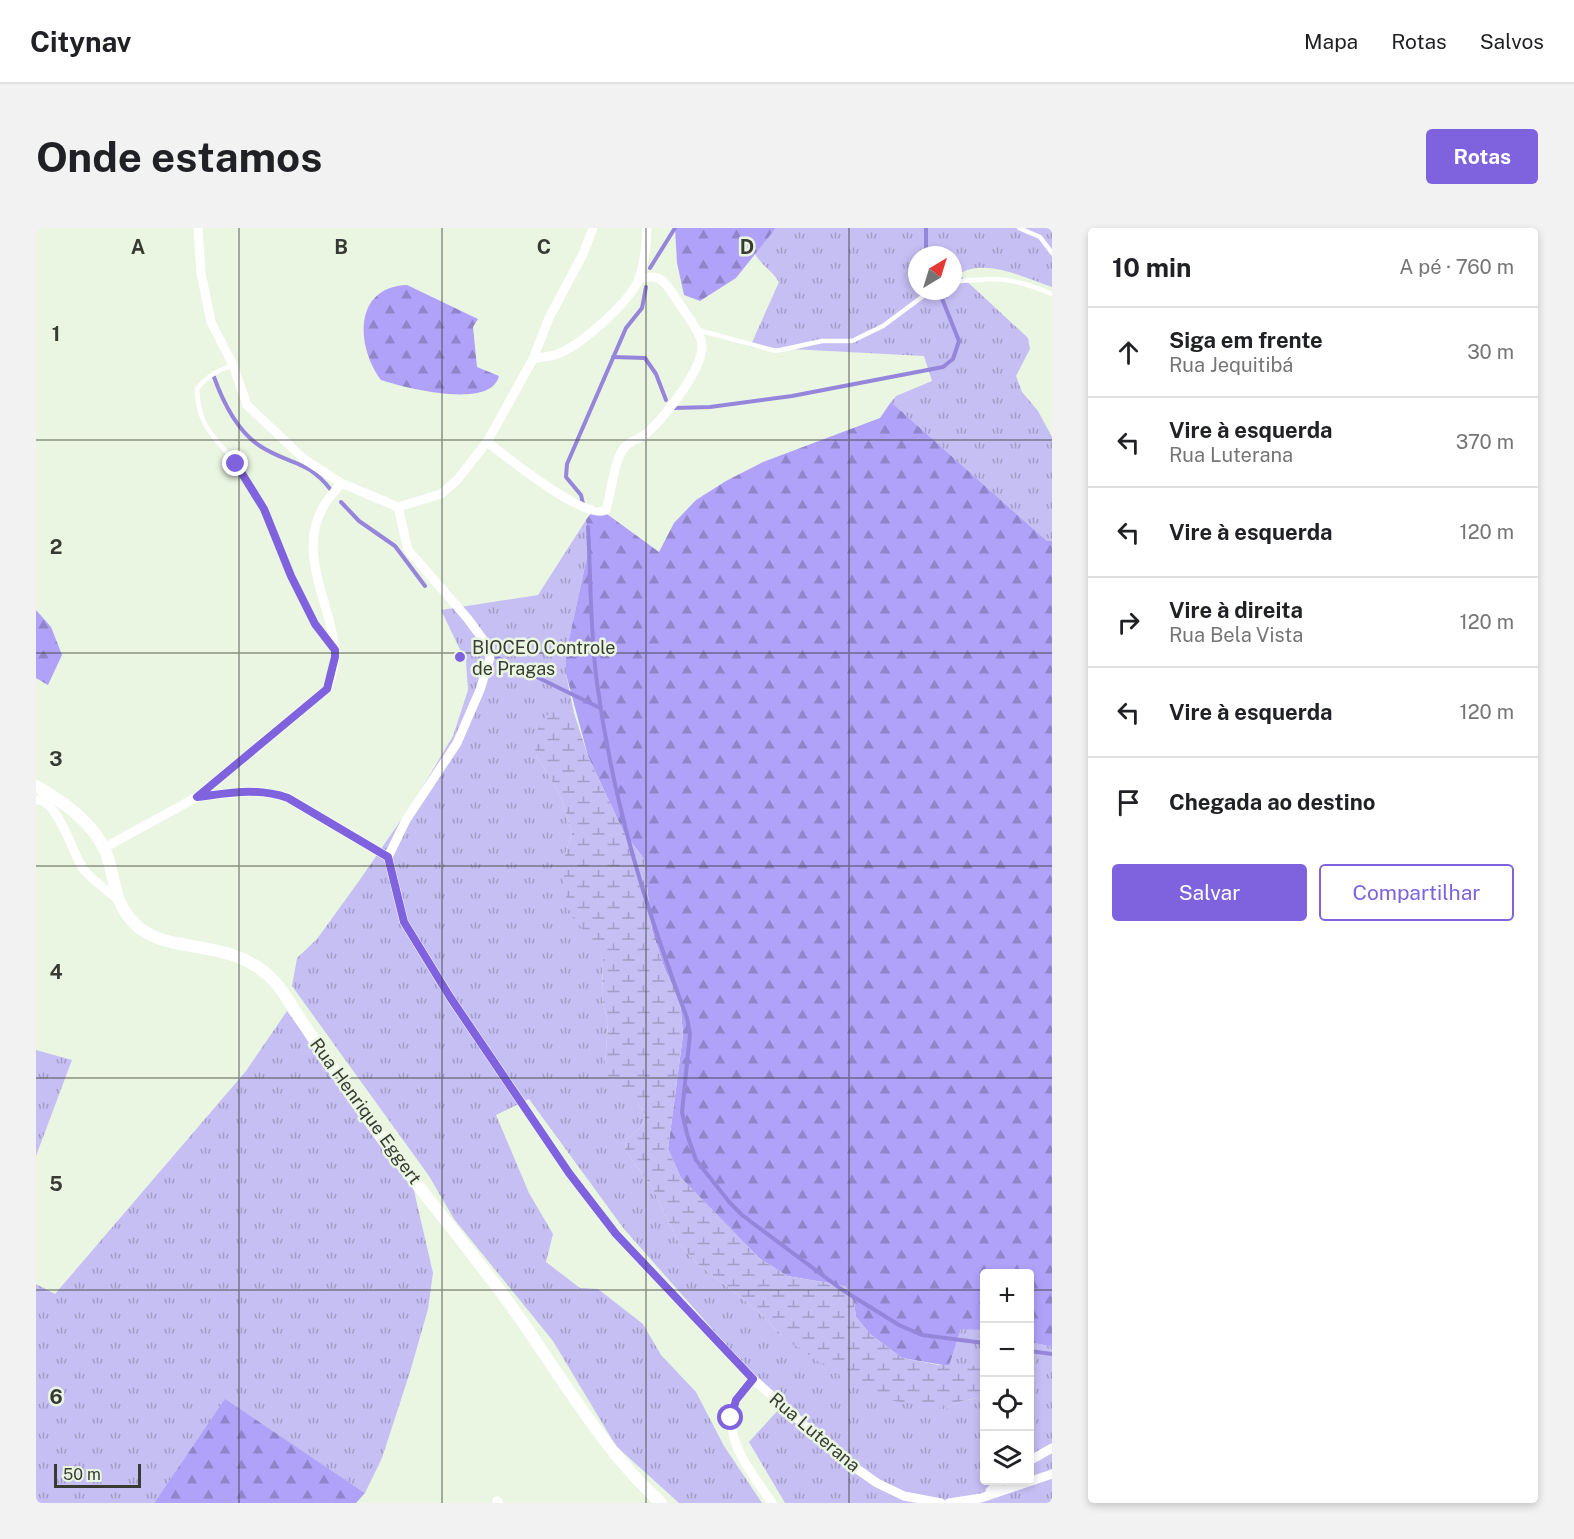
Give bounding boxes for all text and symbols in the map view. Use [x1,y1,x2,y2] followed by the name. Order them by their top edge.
[30,25,131,58] text: Citynav
[1304,29,1358,54] text: Mapa
[1391,29,1447,54] text: Rotas
[1480,29,1544,54] text: Salvos
[1426,129,1538,184] button: Rotas
[36,132,322,181] text: Onde estamos
[131,235,145,259] text: A
[334,235,348,259] text: B
[537,235,551,259] text: C
[740,235,754,259] text: D
[908,246,962,300] north arrow
[1112,252,1191,283] text: 10 min
[1399,255,1514,279] text: A pé · 760 m
[52,322,60,346] text: 1
[1169,327,1323,353] text: Siga em frente
[1112,336,1145,369] icon: ahead
[1467,340,1514,364] text: 30 m
[1169,353,1293,377] text: Rua Jequitibá
[1169,417,1333,443] text: Vire à esquerda
[1112,426,1145,459] icon: left
[1456,430,1514,454] text: 370 m
[1169,443,1293,467] text: Rua Luterana
[222,450,248,476] route end
[1112,516,1145,549] icon: left
[1169,519,1333,545] text: Vire à esquerda
[1460,520,1514,544] text: 120 m
[50,535,62,559] text: 2
[1169,597,1303,623] text: Vire à direita
[1112,606,1145,639] icon: right
[1460,610,1514,634] text: 120 m
[1169,623,1303,647] text: Rua Bela Vista
[472,637,615,679] place label: BIOCEO Controle de Pragas
[453,650,467,664] marker: BIOCEO Controle de Pragas
[1112,696,1145,729] icon: left
[1169,699,1333,725] text: Vire à esquerda
[1460,700,1514,724] text: 120 m
[49,747,63,771] text: 3
[1112,786,1145,819] icon: arrive
[1169,789,1375,815] text: Chegada ao destino
[1112,864,1307,921] button: Salvar
[1319,864,1514,921] button: Compartilhar
[49,960,63,984] text: 4
[306,1034,426,1188] street label: Rua Henrique Eggert
[49,1172,63,1196] text: 5
[980,1269,1034,1485] map controls
[980,1269,1034,1323] button: +
[980,1323,1034,1377] button: −
[980,1377,1034,1431] button: locate
[49,1385,63,1409] text: 6
[765,1388,865,1476] street label: Rua Luterana
[717,1404,743,1430] route start
[980,1431,1034,1485] button: layers
[54,1461,141,1488] scale bar
[63,1465,101,1484] text: 50 m

